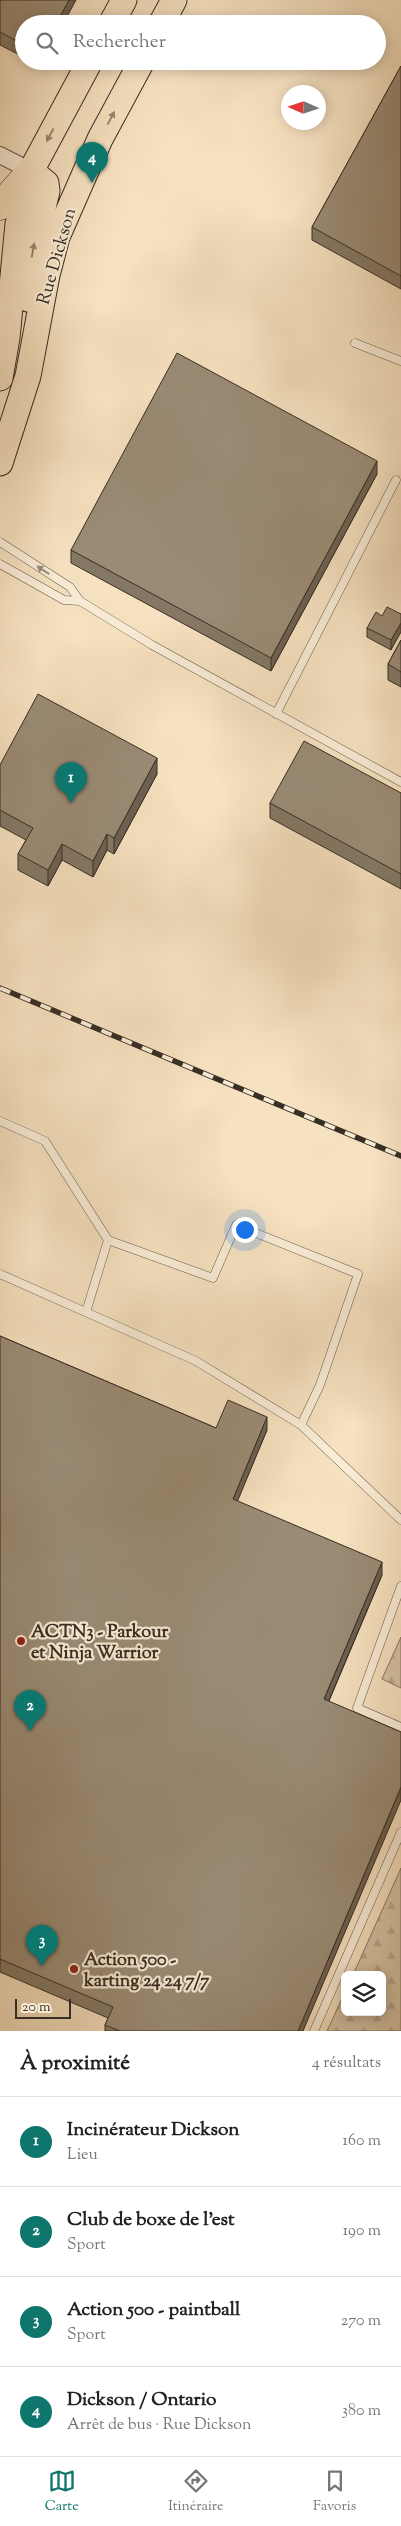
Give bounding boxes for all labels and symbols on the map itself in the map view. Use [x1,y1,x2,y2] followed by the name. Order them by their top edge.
[281,85,326,130] north arrow
[107,111,115,126] one-way arrow
[46,127,54,142] one-way arrow
[76,142,108,183] pin: 4
[32,205,84,308] street label: Rue Dickson
[30,242,38,258] one-way arrow
[37,565,50,575] one-way arrow
[55,762,87,803] pin: 1
[232,1217,258,1243] your location
[31,1620,169,1667] place label: ACTN3 - Parkour et Ninja Warrior
[15,1635,27,1647] marker: ACTN3 - Parkour et Ninja Warrior
[14,1690,46,1731] pin: 2
[26,1925,58,1966] pin: 3
[83,1948,210,1995] place label: Action 500 - karting 24 24 7/7
[68,1963,80,1975] marker: Action 500 - karting 24 24 7/7
[15,1996,71,2019] scale bar

